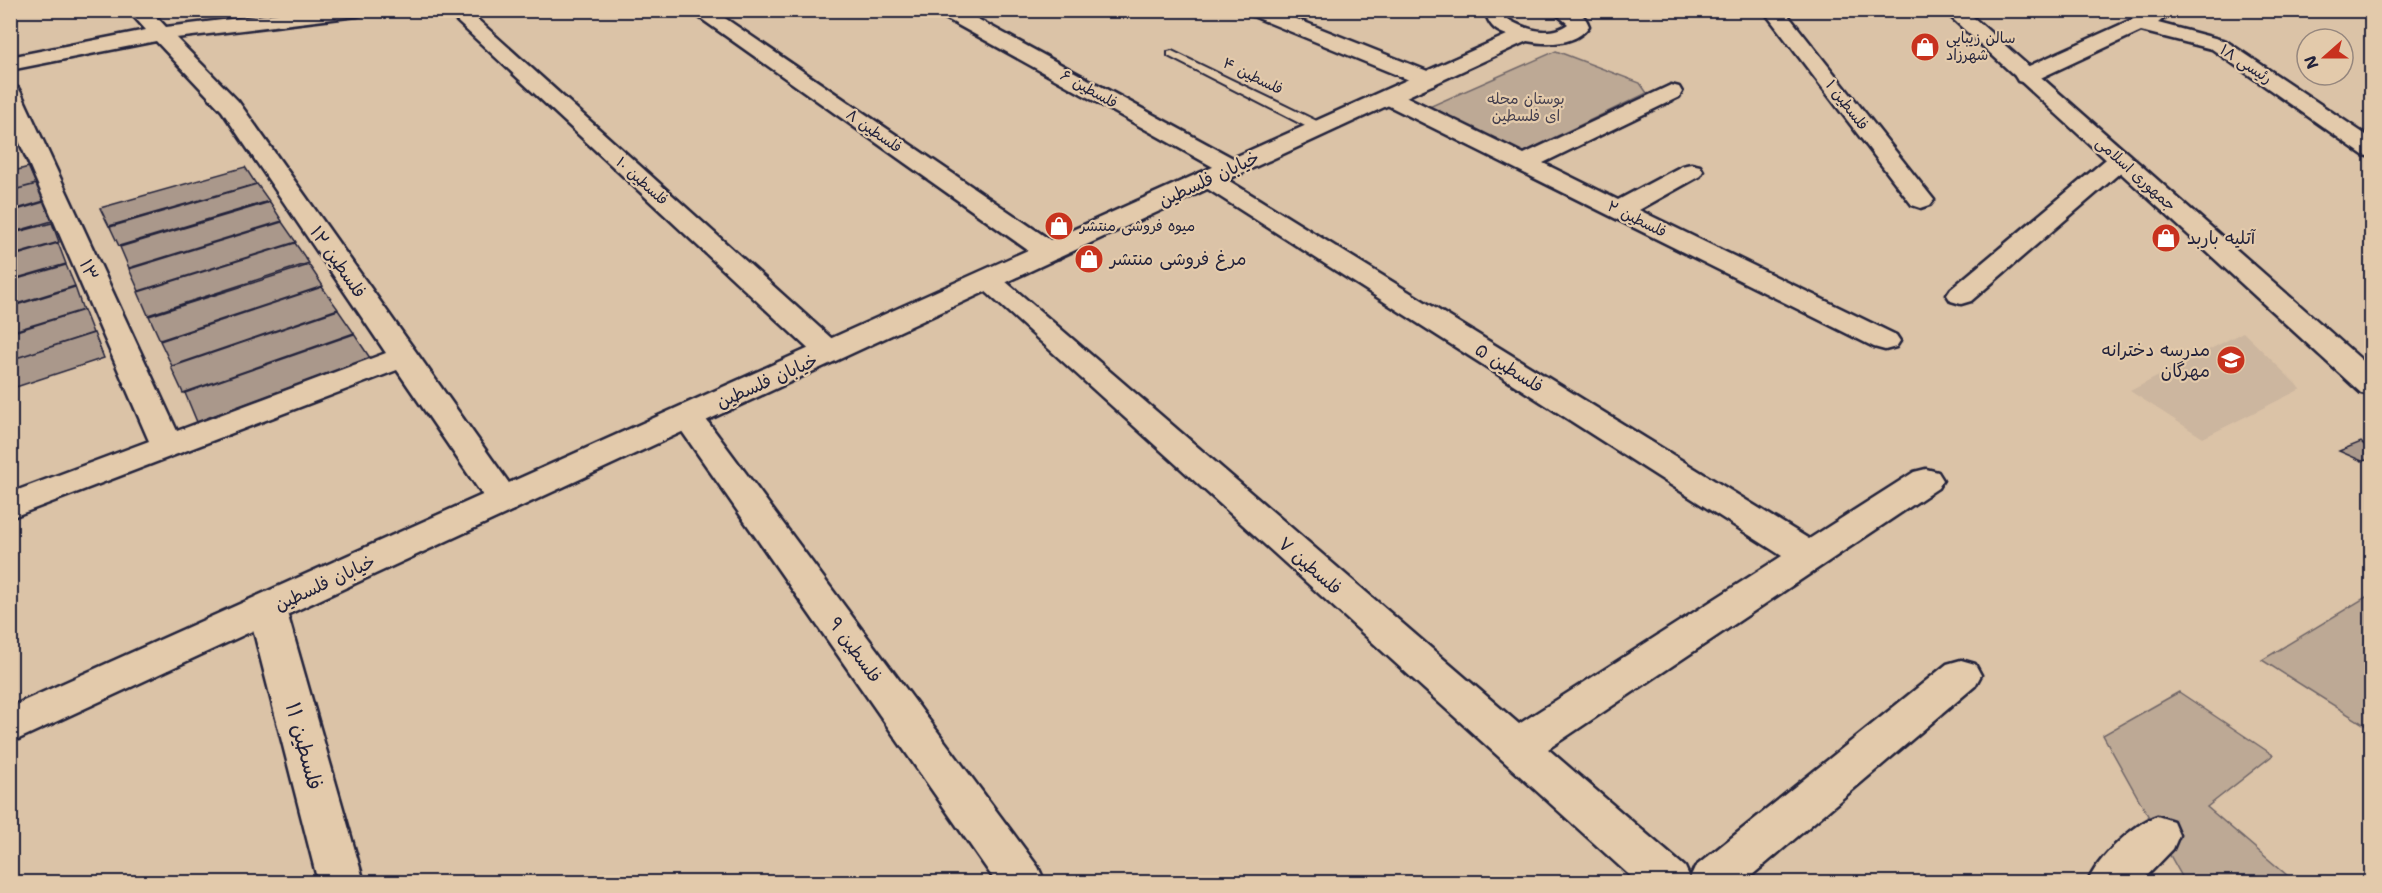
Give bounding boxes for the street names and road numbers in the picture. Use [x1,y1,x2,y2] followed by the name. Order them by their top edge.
[2216,40,2276,88] street label: رئیسی ۱۸
[1220,53,1286,99] street label: فلسطین ۴
[1057,65,1121,113] street label: فلسطین ۶
[1821,76,1873,134] street label: فلسطین ۱
[842,104,906,158] street label: فلسطین ۸
[2092,133,2180,215] street label: جمهوری اسلامی
[1155,145,1263,213] street label: خیابان فلسطین
[612,152,672,210] street label: فلسطین ۱۰
[1604,196,1670,242] street label: فلسطین ۲
[304,221,372,303] street label: فلسطین ۱۲
[74,255,104,285] street label: ۱۳
[1470,338,1548,398] street label: فلسطین ۵
[713,348,821,414] street label: خیابان فلسطین
[1273,532,1347,600] street label: فلسطین ۷
[271,549,379,617] street label: خیابان فلسطین
[823,612,887,688] street label: فلسطین ۹
[279,699,329,793] street label: فلسطین ۱۱

